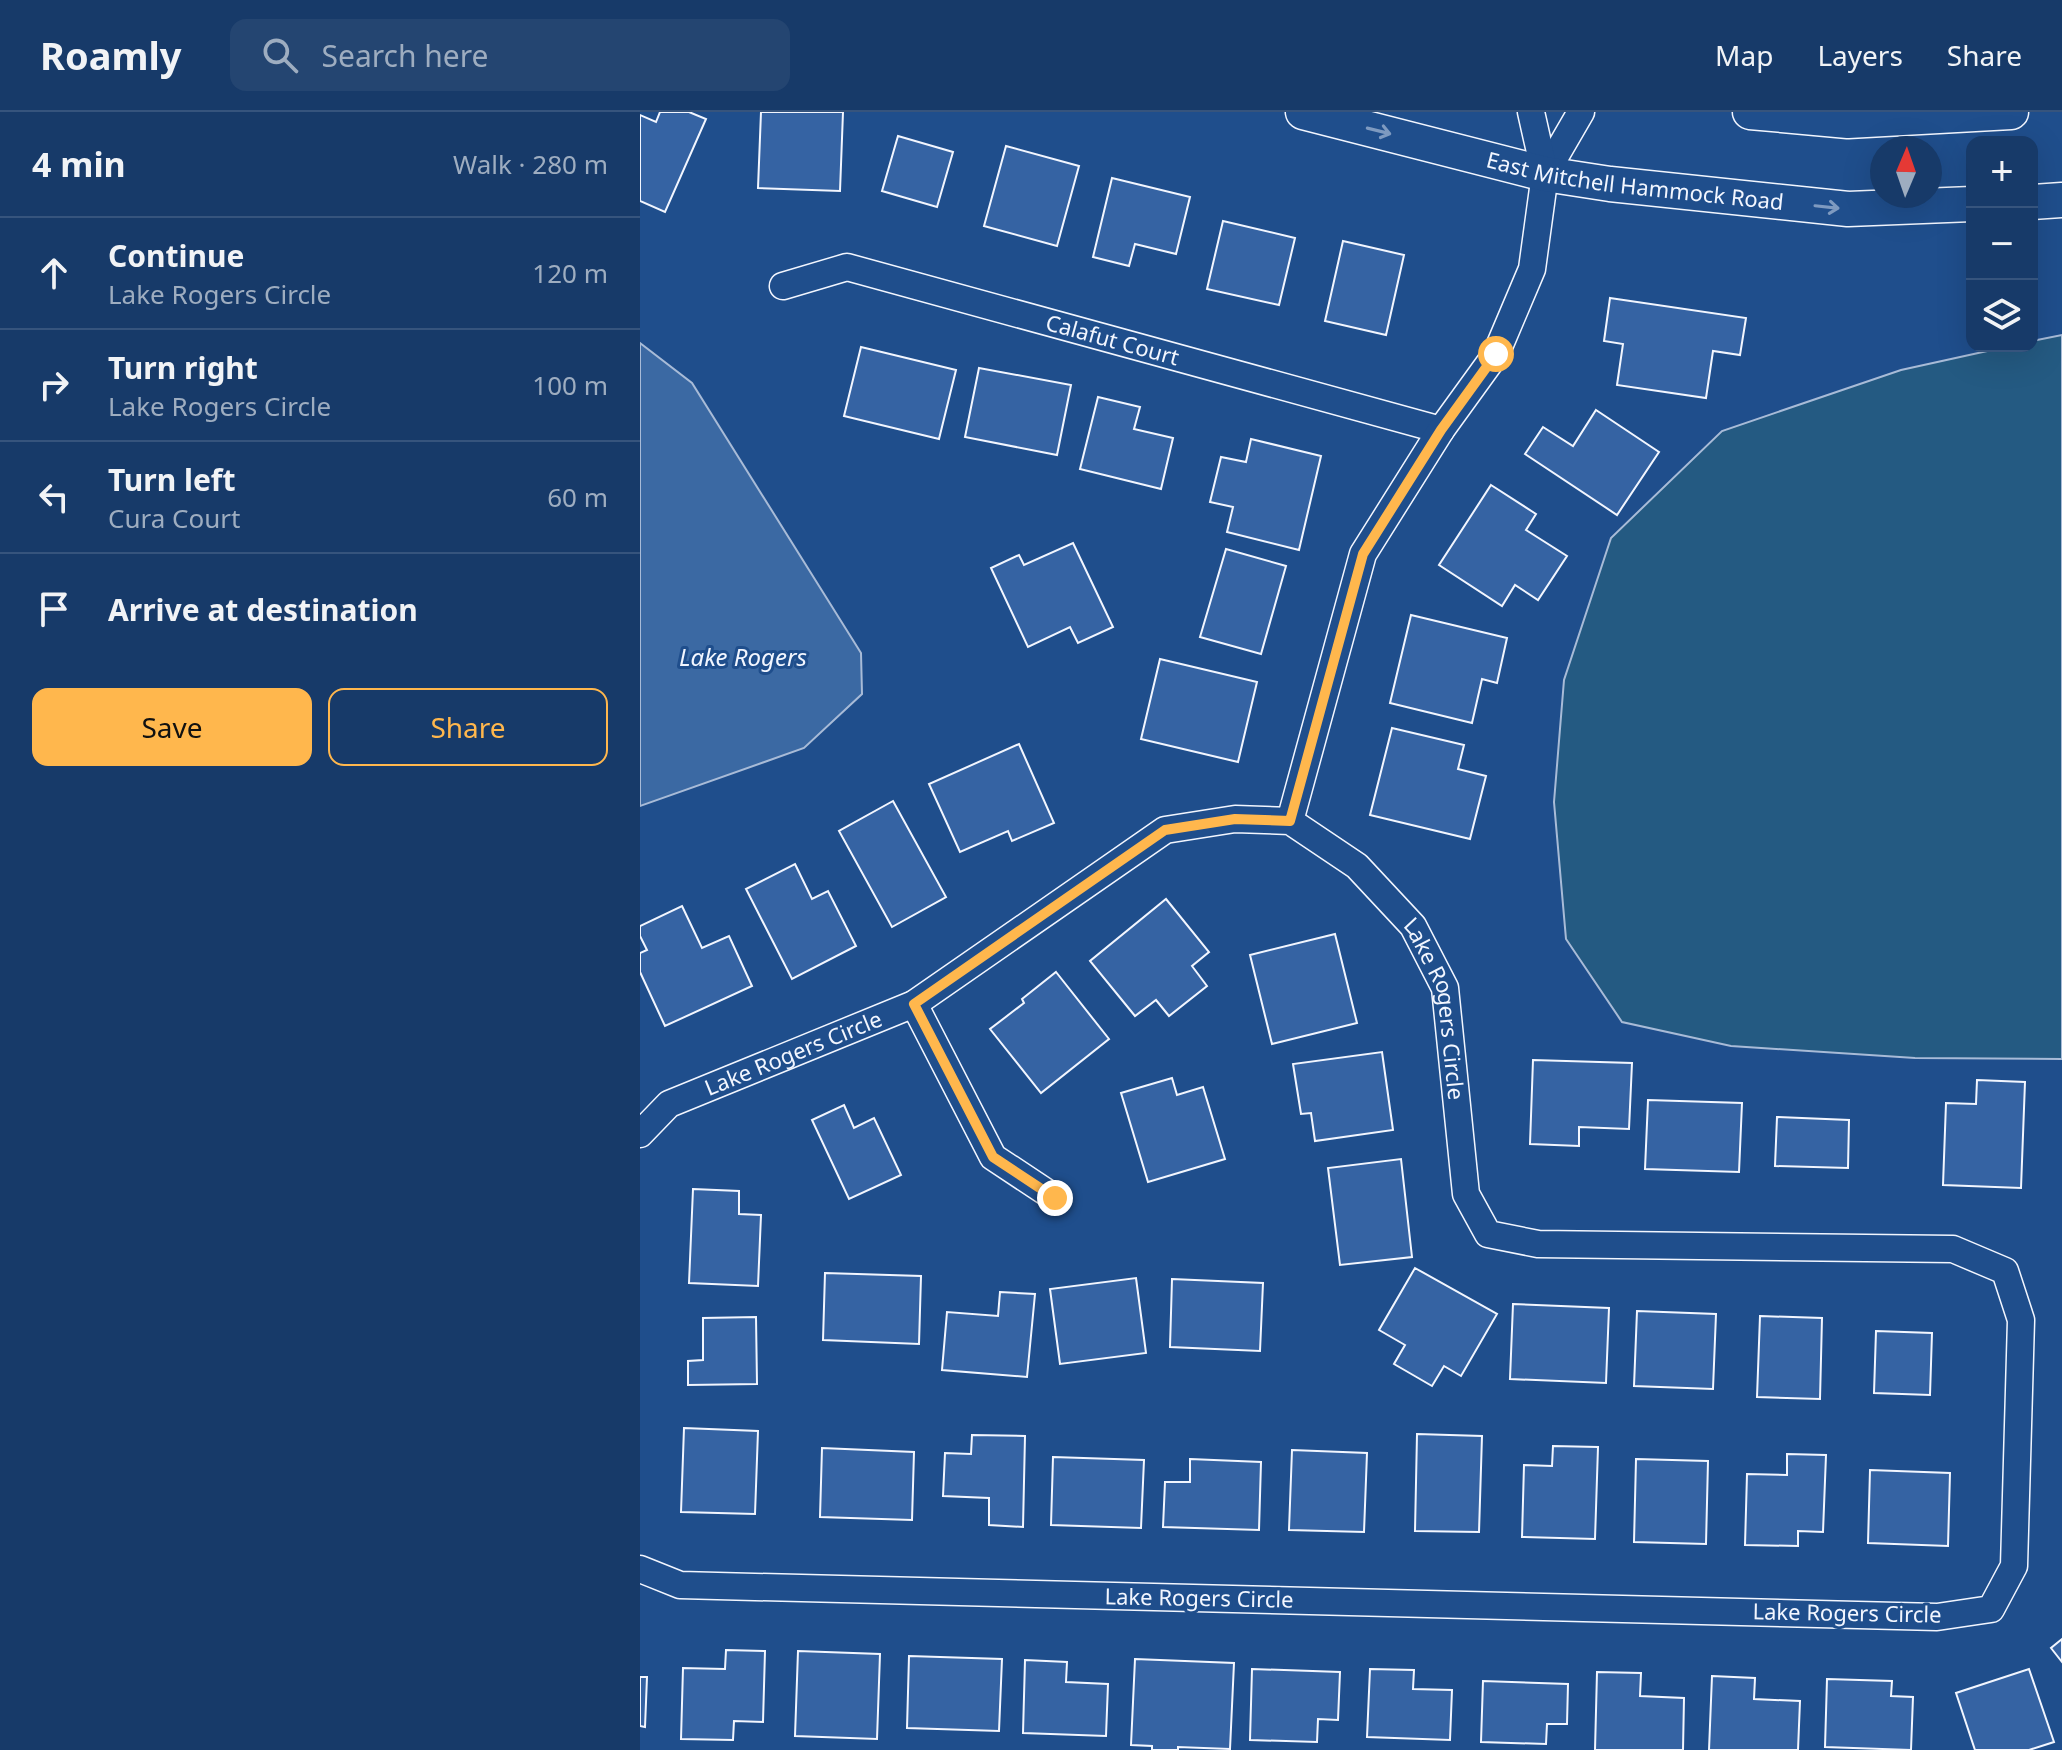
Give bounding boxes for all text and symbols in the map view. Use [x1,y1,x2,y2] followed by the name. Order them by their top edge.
[230,19,790,91] search box
[40,29,182,81] text: Roamly
[258,33,302,77] icon: search
[322,35,488,76] text: Search here
[1715,36,1773,74] text: Map
[1817,36,1903,74] text: Layers
[1947,36,2022,74] text: Share
[1365,125,1391,140] one-way arrow
[1870,136,1942,208] north arrow
[1966,136,2038,352] map controls
[1966,136,2038,208] button: +
[32,141,126,187] text: 4 min
[1483,144,1785,216] street label: East Mitchell Hammock Road
[453,146,608,182] text: Walk · 280 m
[1813,200,1840,215] one-way arrow
[1966,208,2038,280] button: −
[108,235,244,276] text: Continue
[32,251,76,295] icon: ahead
[532,255,608,291] text: 120 m
[108,276,331,312] text: Lake Rogers Circle
[1966,280,2038,352] button: layers
[1043,306,1183,371] street label: Calafut Court
[1478,336,1514,372] route start
[108,347,258,388] text: Turn right
[32,363,76,407] icon: right
[532,367,608,403] text: 100 m
[108,388,331,424] text: Lake Rogers Circle
[108,459,236,500] text: Turn left
[32,475,76,519] icon: left
[547,479,608,515] text: 60 m
[108,500,240,536] text: Cura Court
[32,587,76,631] icon: arrive
[108,589,418,630] text: Arrive at destination
[679,640,807,673] water label: Lake Rogers
[32,688,312,766] button: Save
[328,688,608,766] button: Share
[1398,910,1472,1101] street label: Lake Rogers Circle
[700,1003,886,1102] street label: Lake Rogers Circle
[1037,1180,1073,1216] route end
[1104,1580,1294,1614] street label: Lake Rogers Circle
[1752,1595,1942,1629] street label: Lake Rogers Circle

